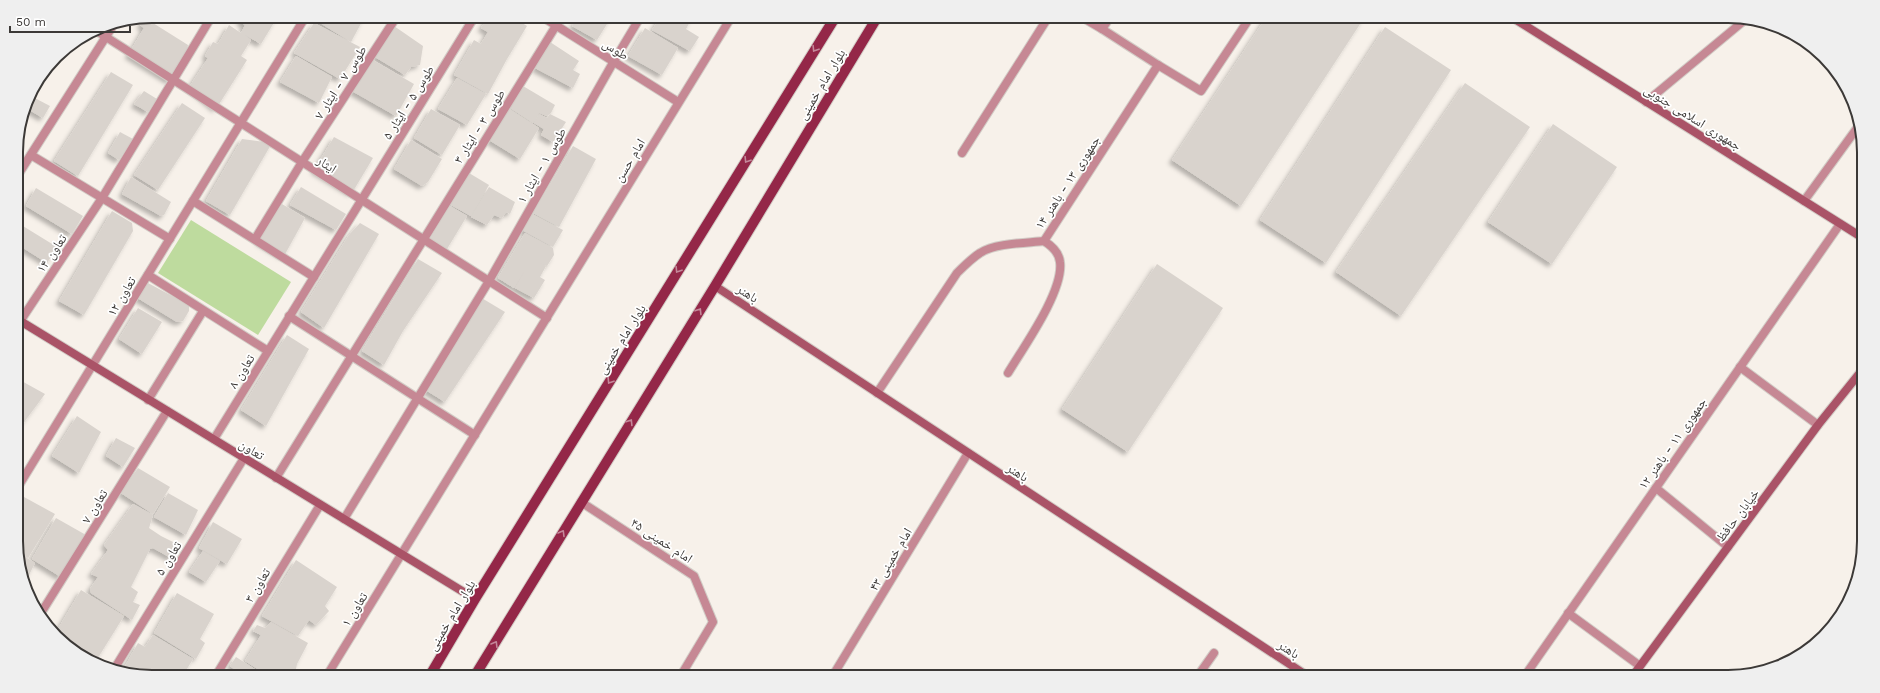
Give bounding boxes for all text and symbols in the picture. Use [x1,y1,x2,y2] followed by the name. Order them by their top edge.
[10,8,130,34] scale bar
[16,15,46,29] text: 50 m
[599,36,632,64] street label: طوس
[311,43,371,122] street label: طوس ۷ - ایثار ۷
[813,45,820,52] one-way arrow
[795,46,849,123] street label: بلوار امام خمینی
[380,62,438,143] street label: طوس ۵ - ایثار ۵
[1641,81,1744,154] street label: جمهوری اسلامی جنوبی
[451,86,509,167] street label: طوس ۳ - ایثار ۳
[514,125,570,206] street label: طوس ۱ - ایثار ۱
[1032,133,1104,232] street label: جمهوری ۱۳ - باهنر ۱۴
[611,136,649,185] street label: امام حسن
[313,152,339,177] street label: ایثار
[744,156,751,163] one-way arrow
[33,231,71,276] street label: تعاون ۱۴
[676,266,683,273] one-way arrow
[104,274,140,319] street label: تعاون ۱۲
[733,280,761,307] street label: باهنر
[594,302,650,377] street label: بلوار امام خمینی
[694,308,701,315] one-way arrow
[225,351,259,392] street label: تعاون ۸
[607,377,615,384] one-way arrow
[1635,395,1710,492] street label: جمهوری ۱۱ - باهنر ۱۲
[626,419,633,426] one-way arrow
[236,436,267,464] street label: تعاون
[1003,459,1031,486] street label: باهنر
[78,486,112,527] street label: تعاون ۷
[1713,486,1763,545] street label: خیابان حافظ
[628,515,695,567] street label: امام خمینی ۴۵
[866,525,916,594] street label: امام خمینی ۴۳
[558,530,565,537] one-way arrow
[152,538,186,579] street label: تعاون ۵
[241,565,274,606] street label: تعاون ۳
[425,577,479,654] street label: بلوار امام خمینی
[338,589,372,630] street label: تعاون ۱
[1274,636,1302,663] street label: باهنر
[490,641,497,648] one-way arrow

